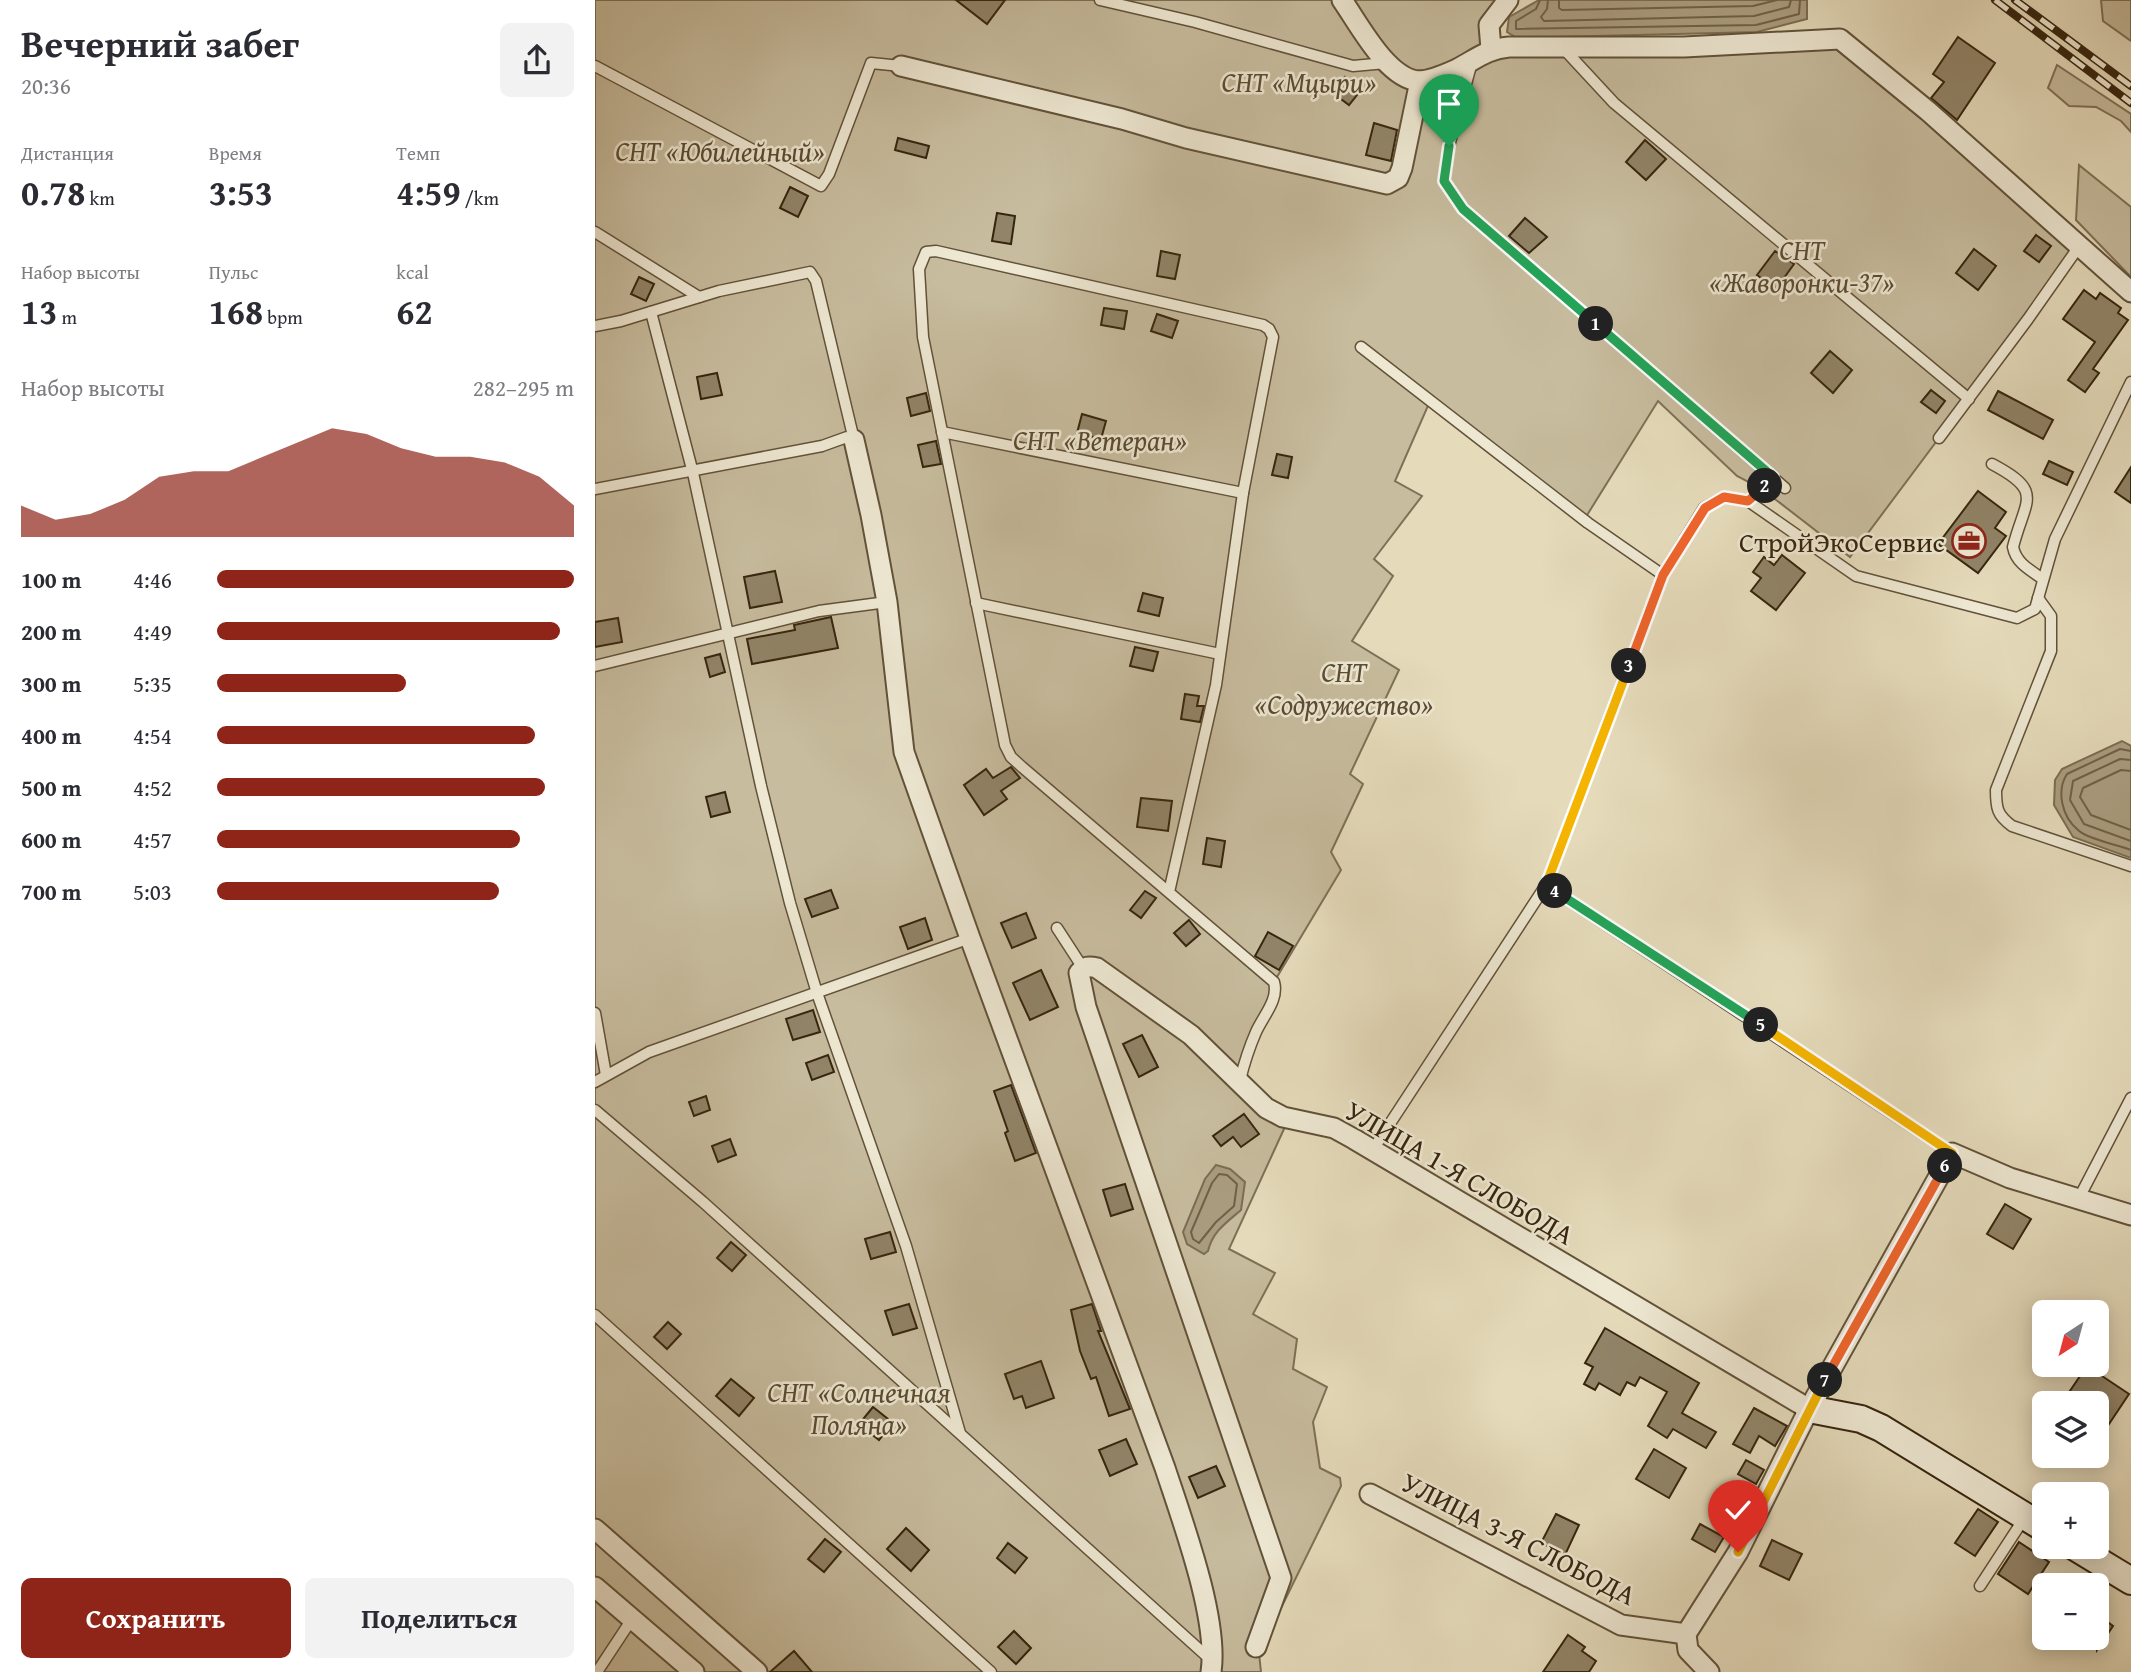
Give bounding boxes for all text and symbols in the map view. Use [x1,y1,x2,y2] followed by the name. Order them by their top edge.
[21,15,299,71] text: Вечерний забег
[500,23,574,97] button: share
[1222,61,1376,102] park label: СНТ «Мцыри»
[21,69,71,102] text: 20:36
[1419,74,1479,146] pin
[1430,85,1468,123] icon: arrive
[615,130,825,171] park label: СНТ «Юбилейный»
[21,139,114,167] text: Дистанция
[209,139,262,167] text: Время
[396,139,440,167] text: Темп
[21,167,85,218] text: 0.78
[209,167,273,218] text: 3:53
[396,167,461,218] text: 4:59
[85,184,115,212] text: km
[461,184,499,212] text: /km
[1710,229,1894,302] park label: СНТ «Жаворонки-37»
[21,258,140,286] text: Набор высоты
[209,258,258,286] text: Пульс
[396,258,429,286] text: kcal
[21,286,57,337] text: 13
[209,286,263,337] text: 168
[396,286,433,337] text: 62
[57,303,77,331] text: m
[263,303,303,331] text: bpm
[1579,306,1613,342] pin: 1
[1591,309,1600,337] text: 1
[21,371,165,404] text: Набор высоты
[473,371,574,404] text: 282–295 m
[1013,419,1187,460] park label: СНТ «Ветеран»
[1747,468,1783,504] pin: 2
[1760,471,1769,499] text: 2
[1739,521,1945,562] place label: СтройЭкоСервис
[1950,522,1988,560] office icon: СтройЭкоСервис
[21,563,82,596] text: 100 m
[133,563,172,596] text: 4:46
[21,615,82,648] text: 200 m
[133,615,172,648] text: 4:49
[1611,648,1647,684] pin: 3
[1255,651,1433,724] park label: СНТ «Содружество»
[1624,651,1633,679] text: 3
[21,667,82,700] text: 300 m
[133,667,172,700] text: 5:35
[21,719,82,752] text: 400 m
[133,719,172,752] text: 4:54
[21,771,82,804] text: 500 m
[133,771,172,804] text: 4:52
[21,823,82,856] text: 600 m
[133,823,172,856] text: 4:57
[1537,874,1573,908] pin: 4
[21,875,82,908] text: 700 m
[133,875,172,908] text: 5:03
[1550,876,1559,904] text: 4
[1743,1007,1779,1042] pin: 5
[1756,1010,1765,1038] text: 5
[1338,1090,1582,1254] street label: УЛИЦА 1-Я СЛОБОДА
[1927,1148,1963,1184] pin: 6
[1940,1151,1949,1179] text: 6
[2032,1300,2109,1377] north arrow
[2032,1300,2109,1650] map controls
[1807,1362,1843,1398] pin: 7
[1820,1365,1829,1393] text: 7
[767,1371,951,1444] park label: СНТ «Солнечная Поляна»
[2032,1391,2109,1468] button: layers
[1395,1461,1643,1615] street label: УЛИЦА 3-Я СЛОБОДА
[1708,1480,1768,1552] pin
[2032,1482,2109,1559] button: +
[1719,1491,1757,1529] icon: check
[2032,1573,2109,1650] button: −
[21,1578,291,1658] button: Сохранить
[305,1578,574,1658] button: Поделиться

